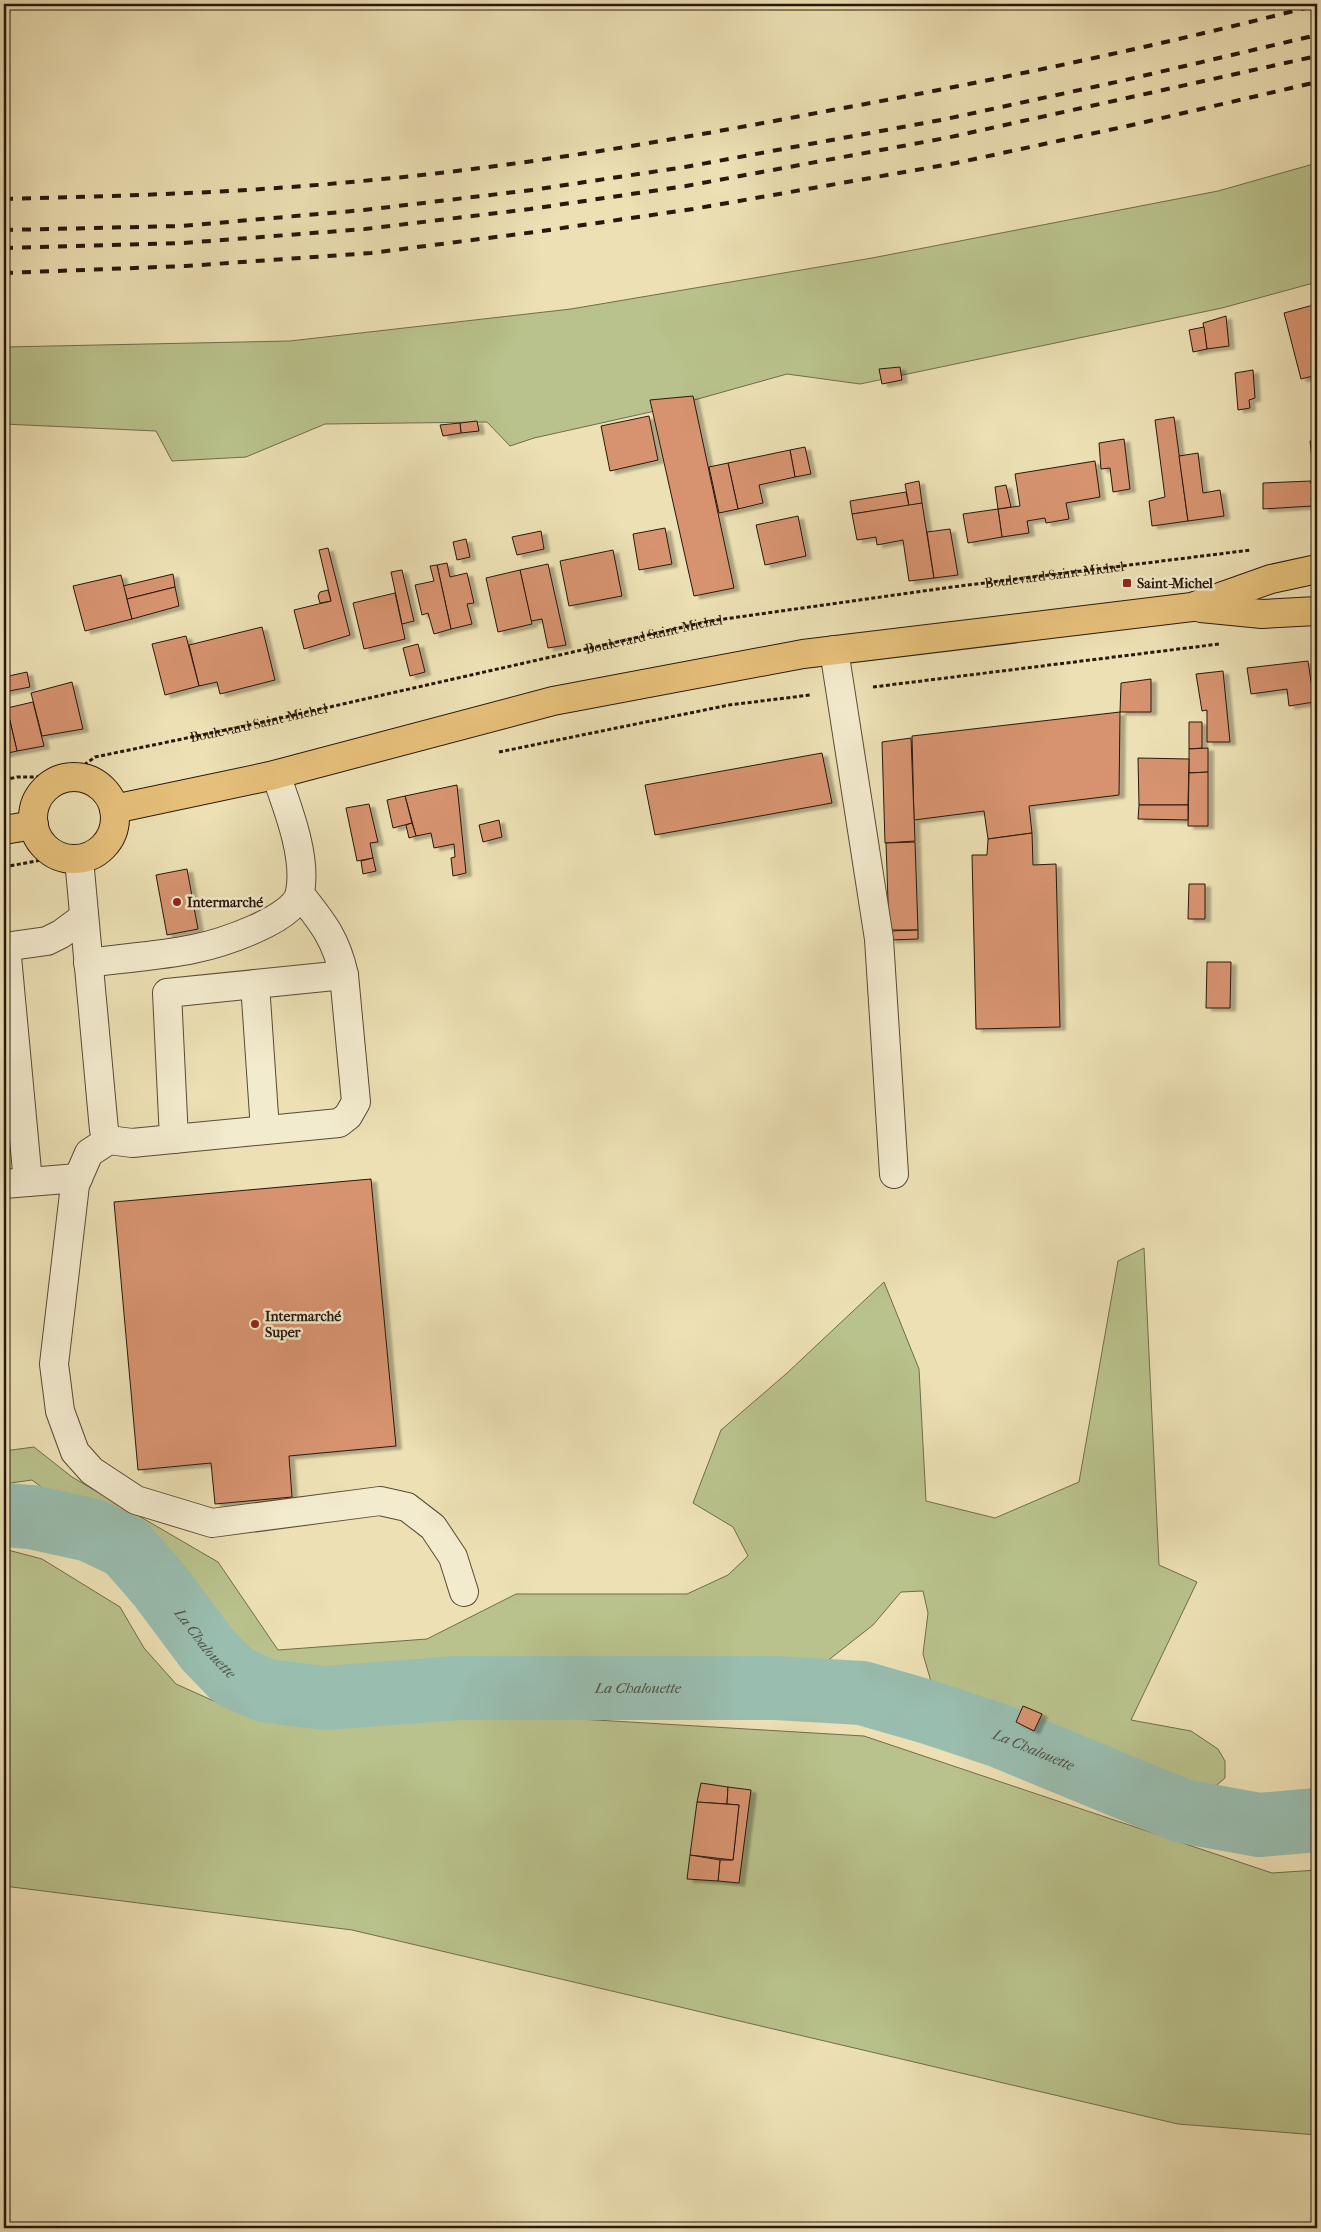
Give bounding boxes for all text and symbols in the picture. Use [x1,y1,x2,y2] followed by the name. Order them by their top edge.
[983,557,1125,591] street label: Boulevard Saint-Michel
[1137,575,1213,592] place label: Saint-Michel
[1121,577,1133,589] marker: Saint-Michel
[583,611,724,657] street label: Boulevard Saint-Michel
[188,699,329,746] street label: Boulevard Saint-Michel
[187,894,263,911] place label: Intermarché
[171,896,183,908] marker: Intermarché
[265,1308,341,1341] place label: Intermarché Super
[249,1318,261,1330] marker: Intermarché Super
[170,1604,240,1683] water label: La Chalouette
[594,1679,682,1697] water label: La Chalouette
[990,1725,1078,1775] water label: La Chalouette

